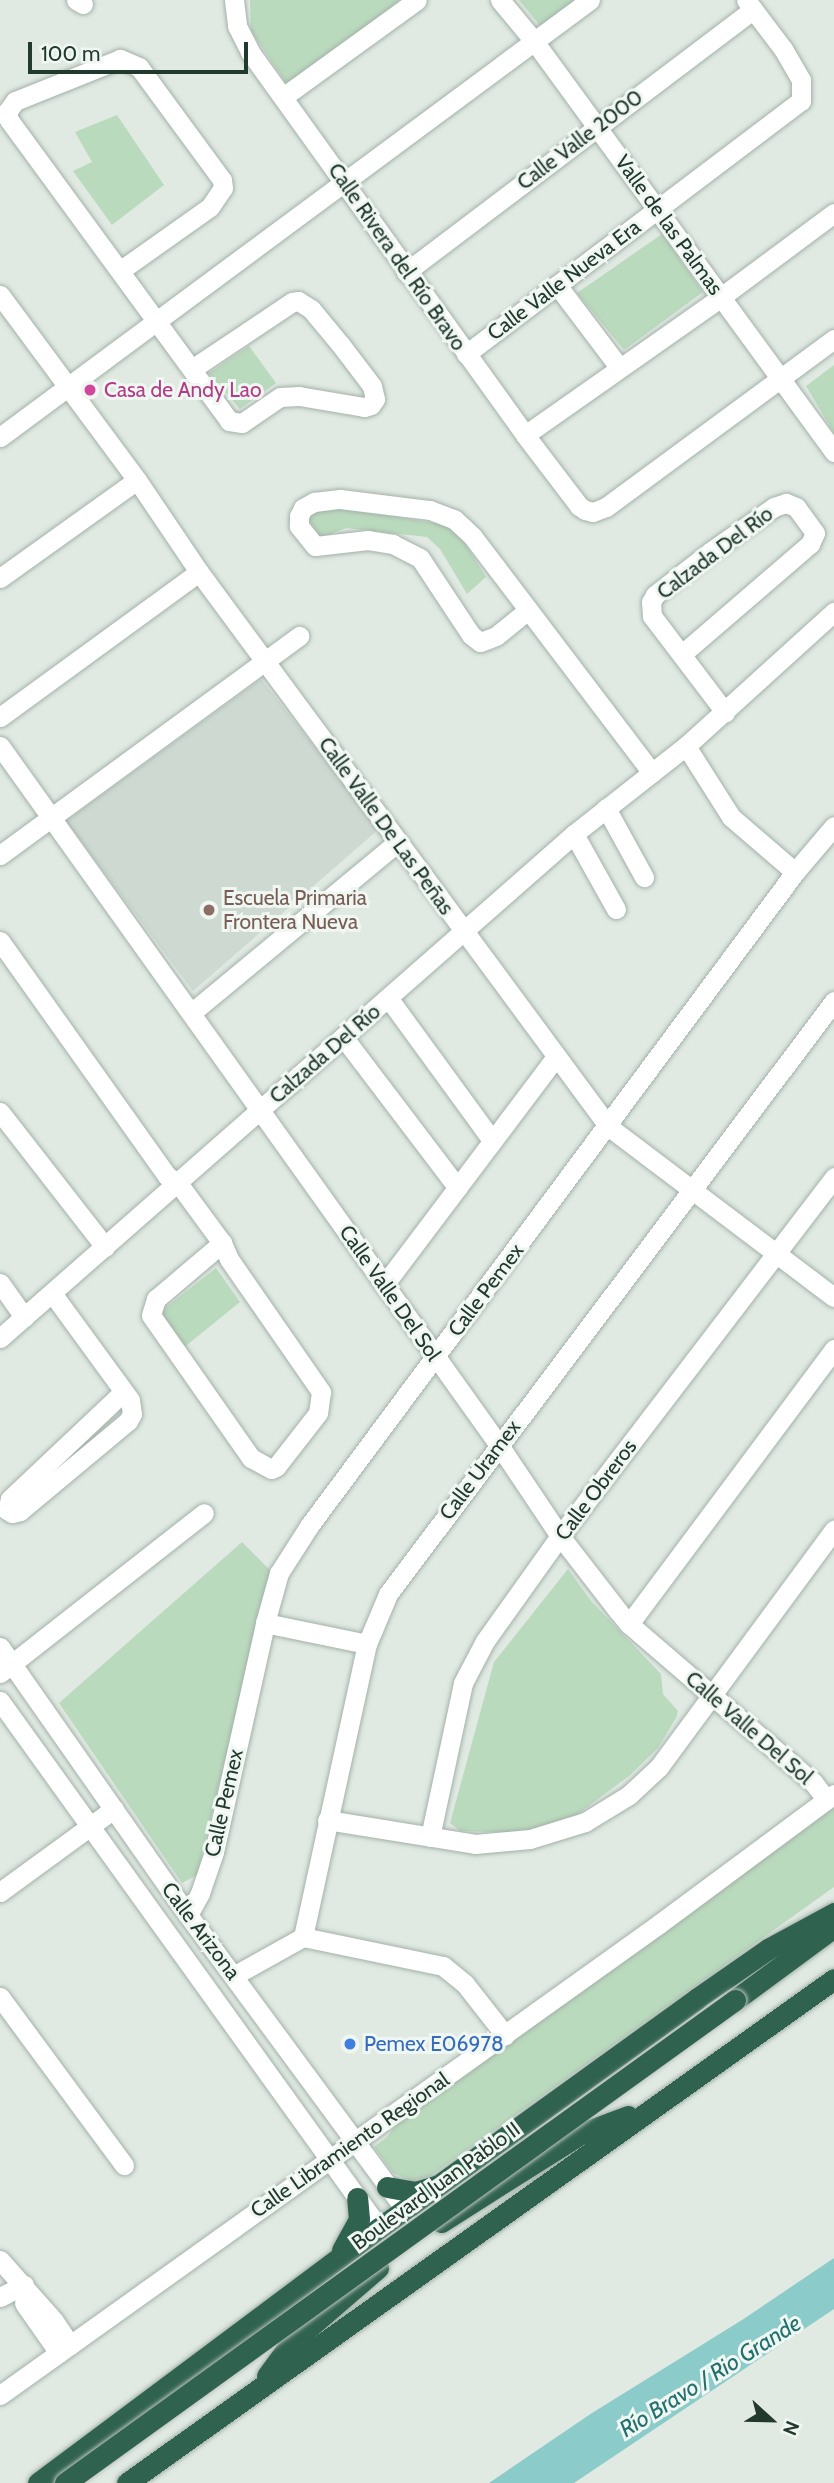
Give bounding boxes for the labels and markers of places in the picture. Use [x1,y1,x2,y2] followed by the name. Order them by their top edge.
[104,377,261,403] place label: Casa de Andy Lao
[82,382,98,398] marker: Casa de Andy Lao
[223,885,367,935] place label: Escuela Primaria Frontera Nueva
[201,902,217,918] marker: Escuela Primaria Frontera Nueva
[364,2031,504,2057] place label: Pemex E06978
[342,2036,358,2052] marker: Pemex E06978

